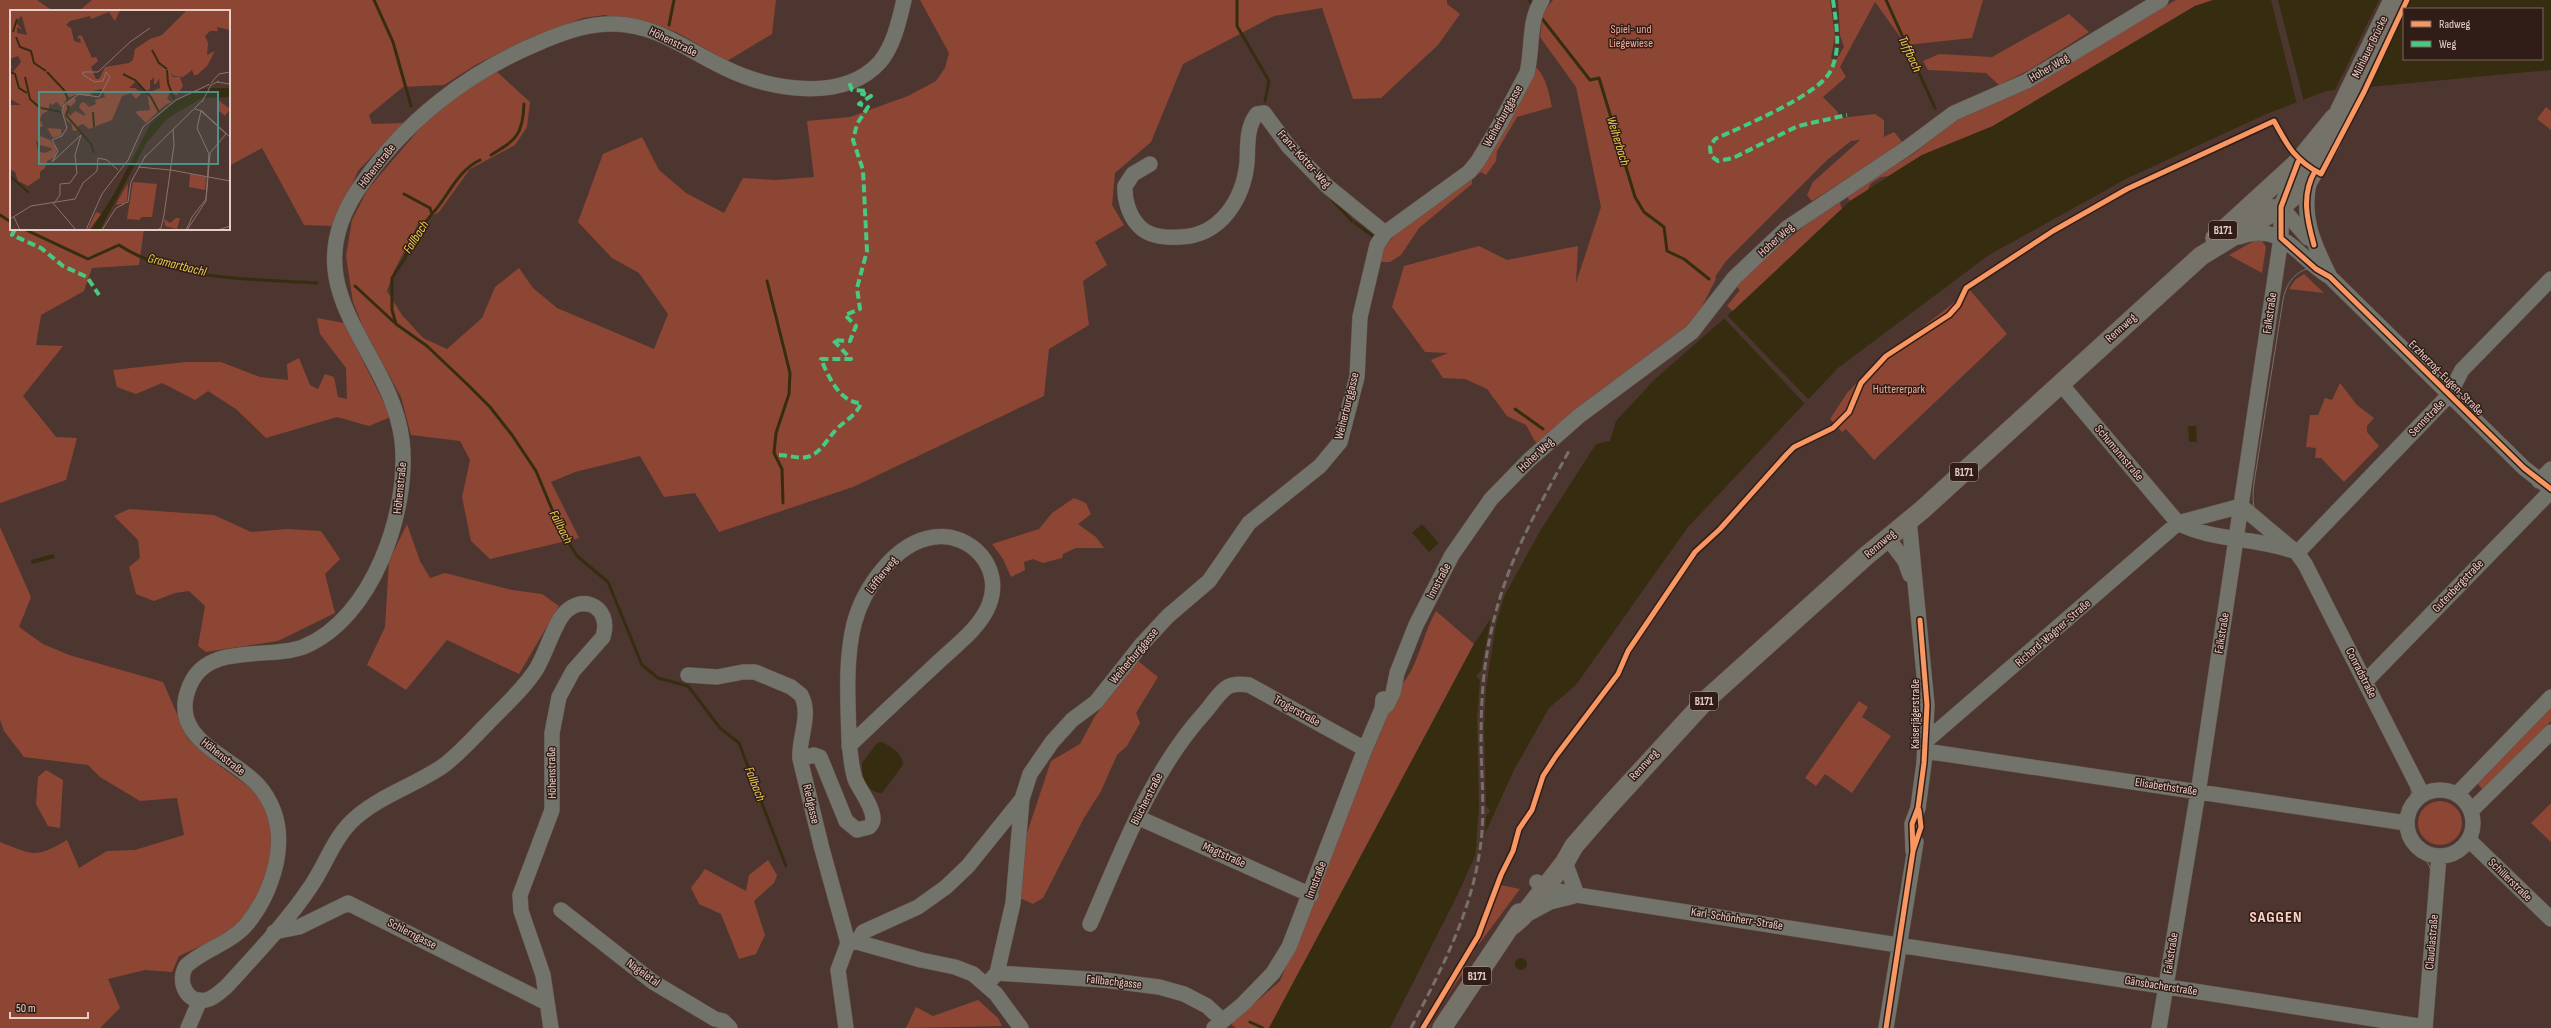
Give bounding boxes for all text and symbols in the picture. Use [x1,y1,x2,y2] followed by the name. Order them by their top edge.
[2403,8,2543,60] legend
[10,10,230,230] inset map
[2349,13,2392,80] street label: Mühlauer Brücke
[2439,17,2471,32] text: Radweg
[1609,22,1653,51] park label: Spiel- und Liegewiese
[646,24,700,60] street label: Höhenstraße
[1895,33,1925,75] water label: Tuffbach
[2439,37,2456,52] text: Weg
[2026,50,2072,86] street label: Hoher Weg
[1480,82,1526,150] street label: Weiherburggasse
[1603,114,1633,168] water label: Weiherbach
[1274,127,1334,191] street label: Franz-Kotter-Weg
[355,141,399,191] street label: Höhenstraße
[400,217,433,256] water label: Fallbach
[1755,220,1797,260] street label: Hoher Weg
[2209,221,2237,239] road number: B171
[146,250,209,280] water label: Gramartbachl
[2260,291,2280,334] street label: Falkstraße
[2102,310,2140,346] street label: Rennweg
[2405,337,2487,419] street label: Erzherzog-Eugen-Straße
[1331,371,1363,441] street label: Weiherburggasse
[1873,382,1926,397] park label: Huttererpark
[2406,396,2448,440] street label: Sennstraße
[2091,422,2147,484] street label: Schumannstraße
[1515,435,1557,475] street label: Hoher Weg
[390,461,410,515] street label: Höhenstraße
[1950,463,1978,481] road number: B171
[546,507,576,547] water label: Fallbach
[1861,526,1899,562] street label: Rennweg
[863,553,901,597] street label: Löfflerweg
[2429,556,2487,616] street label: Gutenbergstraße
[1423,560,1455,601] street label: Innstraße
[2012,596,2094,670] street label: Richard-Wagner-Straße
[2211,611,2233,655] street label: Falkstraße
[1106,625,1162,687] street label: Weiherburggasse
[2342,645,2380,701] street label: Conradstraße
[1908,679,1923,749] street label: Kaiserjägerstraße
[1271,692,1323,730] street label: Trogerstraße
[1690,692,1718,710] road number: B171
[198,735,248,779] street label: Höhenstraße
[1626,746,1662,784] street label: Rennweg
[544,747,560,799] street label: Höhenstraße
[741,764,769,804] water label: Fallbach
[1128,770,1167,827] street label: Blücherstraße
[2134,775,2198,799] street label: Elisabethstraße
[799,783,823,825] street label: Riedgasse
[1200,839,1248,871] street label: Magtstraße
[2485,855,2535,905] street label: Schillerstraße
[1302,859,1330,901] street label: Innstraße
[1690,904,1784,934] street label: Karl-Schönherr-Straße
[2250,908,2302,927] district label: SAGGEN
[2422,914,2442,970] street label: Claudiastraße
[385,915,439,953] street label: Schlerngasse
[2160,931,2182,975] street label: Falkstraße
[623,956,663,990] street label: Nageletal
[1463,967,1491,985] road number: B171
[1086,972,1143,992] street label: Fallbachgasse
[2124,973,2199,999] street label: Gänsbacherstraße
[10,994,88,1020] scale bar
[16,1001,36,1016] text: 50 m

